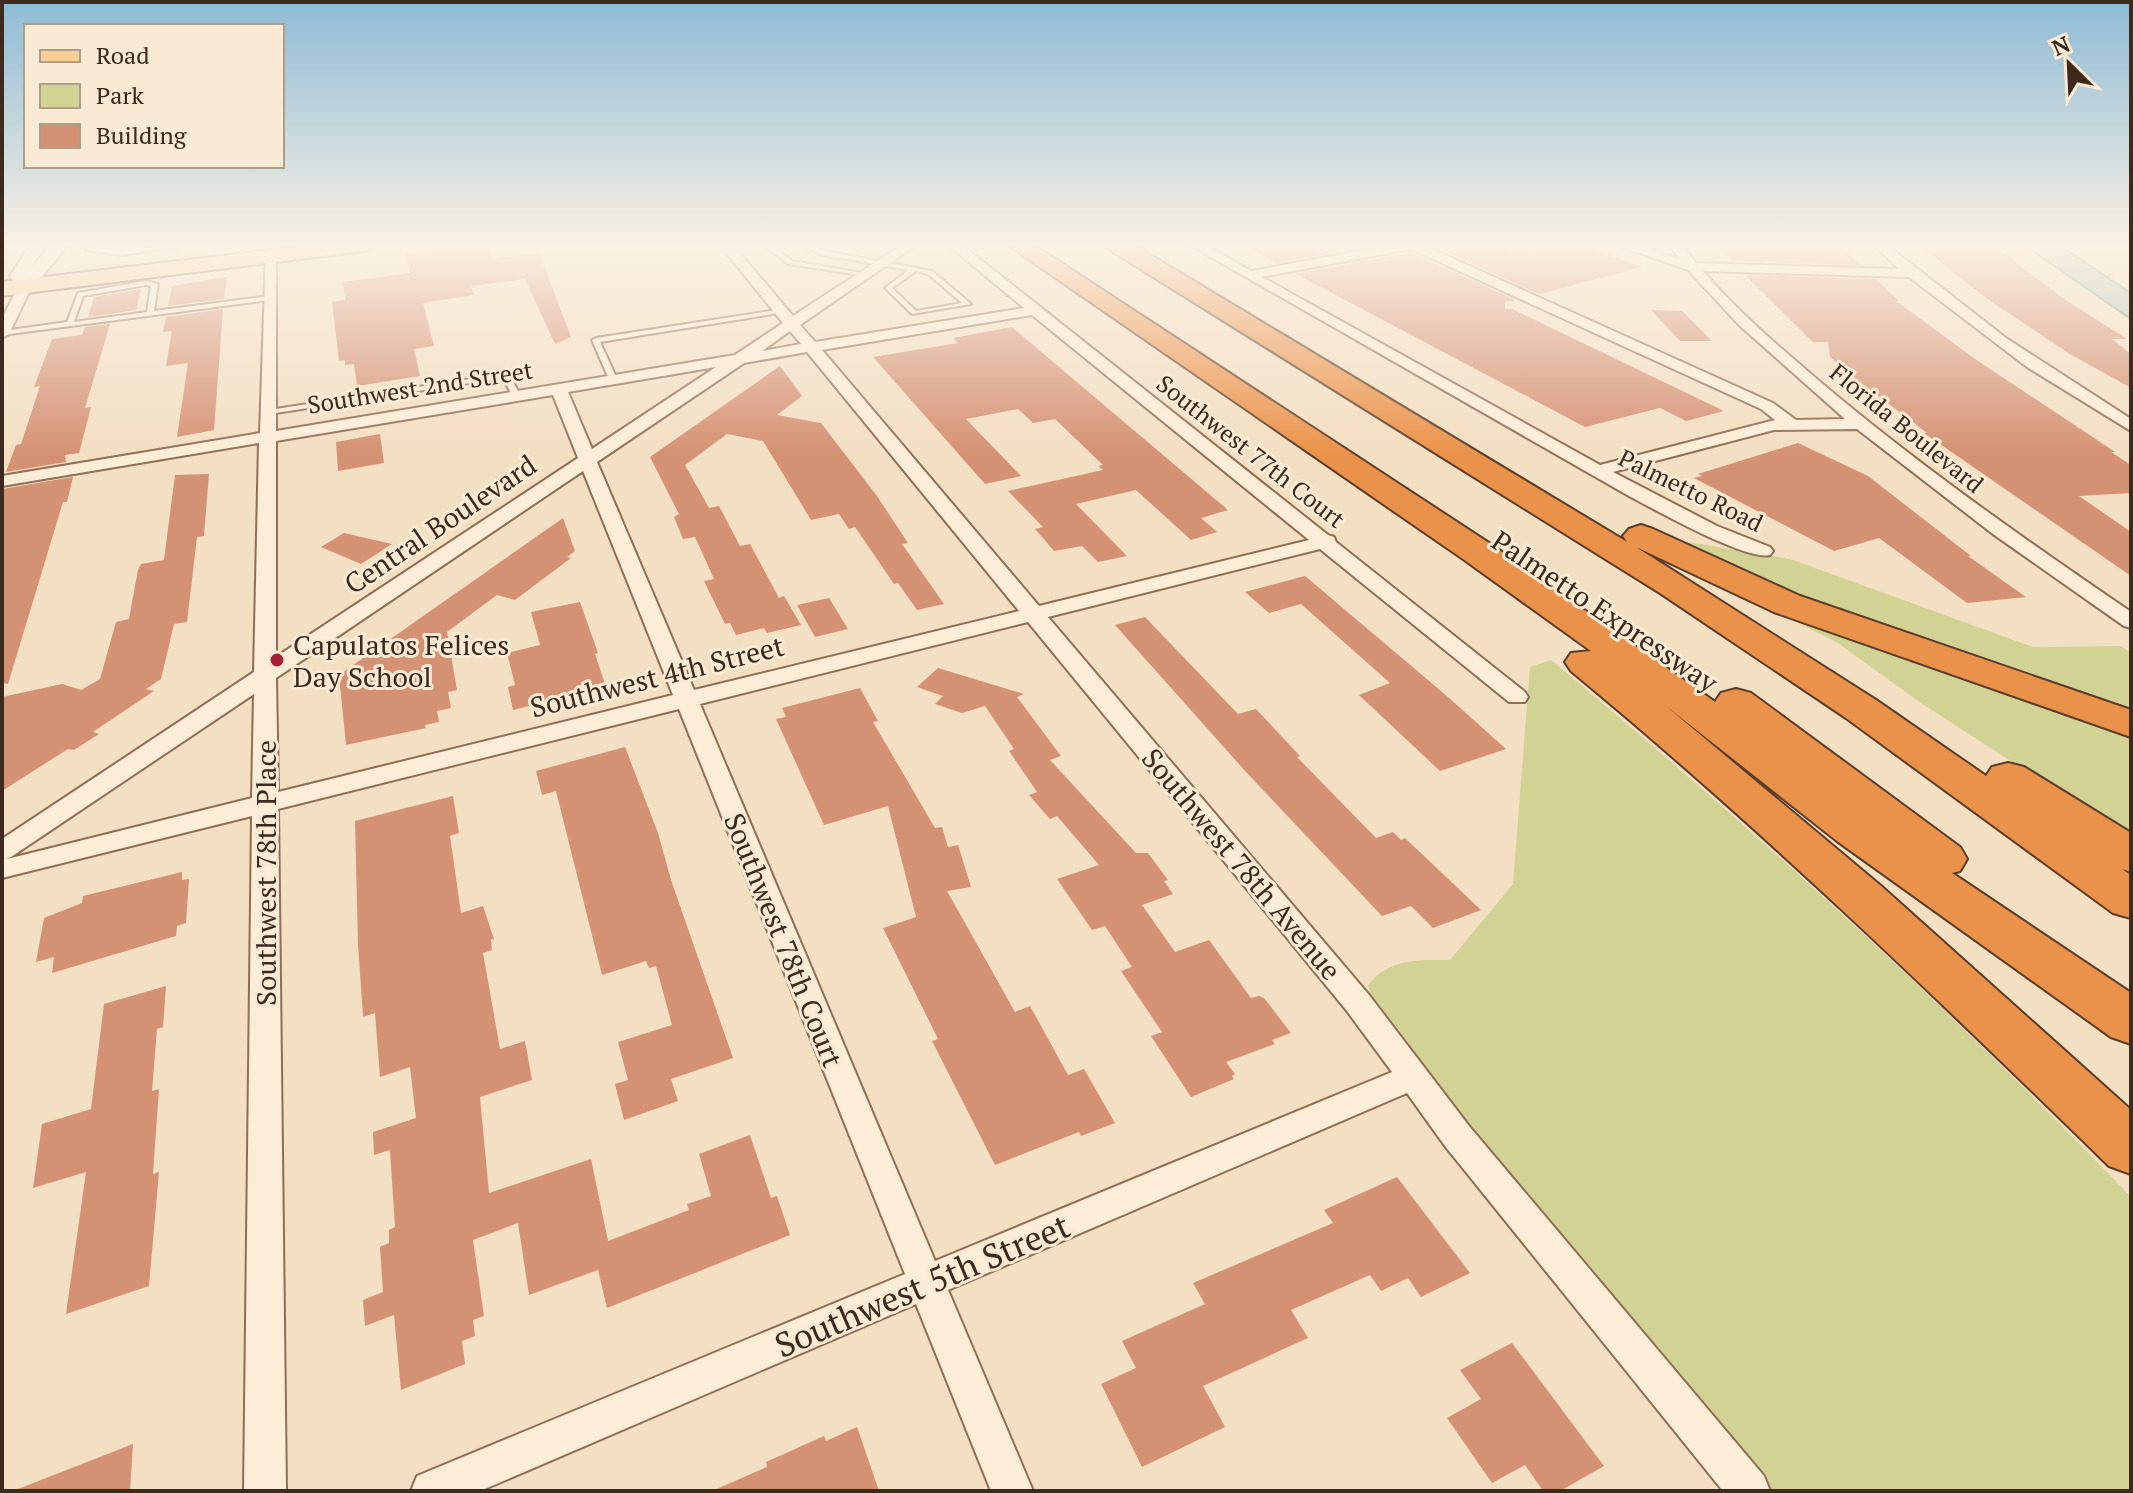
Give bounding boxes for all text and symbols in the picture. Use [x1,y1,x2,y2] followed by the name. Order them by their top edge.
[24,24,284,168] legend
[2029,24,2109,104] north arrow
[2047,29,2074,62] text: N
[96,39,150,71] text: Road
[96,79,145,111] text: Park
[96,119,187,151] text: Building
[305,353,535,421] street label: Southwest 2nd Street
[1824,356,1990,500] street label: Florida Boulevard
[1150,367,1352,535] street label: Southwest 77th Court
[1614,441,1768,539] street label: Palmetto Road
[337,446,543,602] street label: Central Boulevard
[1485,522,1726,701] street label: Palmetto Expressway
[293,626,509,695] place label: Capulatos Felices Day School
[526,626,788,725] street label: Southwest 4th Street
[268,651,286,669] marker: Capulatos Felices Day School
[247,740,284,1006] street label: Southwest 78th Place
[1134,740,1350,988] street label: Southwest 78th Avenue
[716,808,852,1073] street label: Southwest 78th Court
[768,1202,1077,1367] street label: Southwest 5th Street

